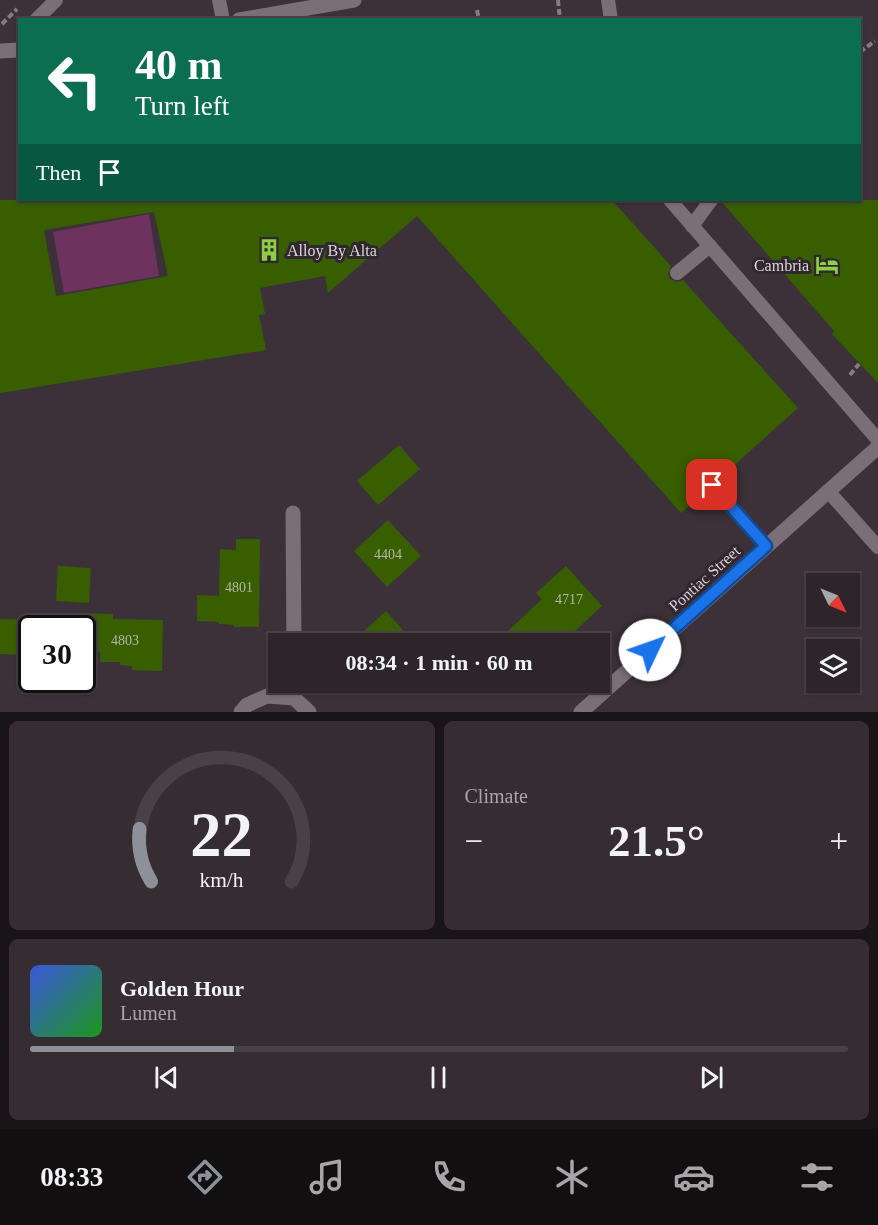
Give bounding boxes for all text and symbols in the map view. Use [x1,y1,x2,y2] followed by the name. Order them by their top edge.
[36,42,114,120] icon: left
[135,42,223,88] text: 40 m
[135,91,229,121] text: Turn left
[93,156,126,189] icon: arrive
[36,160,81,185] text: Then
[256,237,282,263] building icon: Alloy By Alta
[287,242,377,260] place label: Alloy By Alta
[814,252,840,278] hotel icon: Cambria
[754,257,809,274] place label: Cambria
[686,459,737,510] pin
[695,468,728,501] icon: arrive
[665,542,744,615] street label: Pontiac Street
[374,547,402,562] house number: 4404
[806,573,860,627] north arrow
[806,573,860,693] map controls
[225,580,253,595] house number: 4801
[555,592,583,607] house number: 4717
[18,615,96,693] speed limit sign: 30
[618,618,682,682] position arrow
[111,633,139,648] house number: 4803
[806,639,860,693] button: layers
[346,650,533,675] text: 08:34 · 1 min · 60 m
[465,785,528,807] text: Climate
[191,800,253,869] text: 22
[608,816,705,866] text: 21.5°
[465,823,483,859] text: −
[829,823,848,859] text: +
[200,869,244,893] text: km/h
[120,976,244,1001] text: Golden Hour
[120,1002,177,1024] text: Lumen
[150,1061,183,1094] icon: previous
[422,1061,455,1094] icon: pause
[695,1061,728,1094] icon: next
[184,1156,226,1198] icon: directions
[306,1156,348,1198] icon: music
[428,1156,470,1198] icon: phone
[551,1156,593,1198] icon: climate
[673,1156,715,1198] icon: car
[796,1156,838,1198] icon: filters
[40,1162,103,1192] text: 08:33

